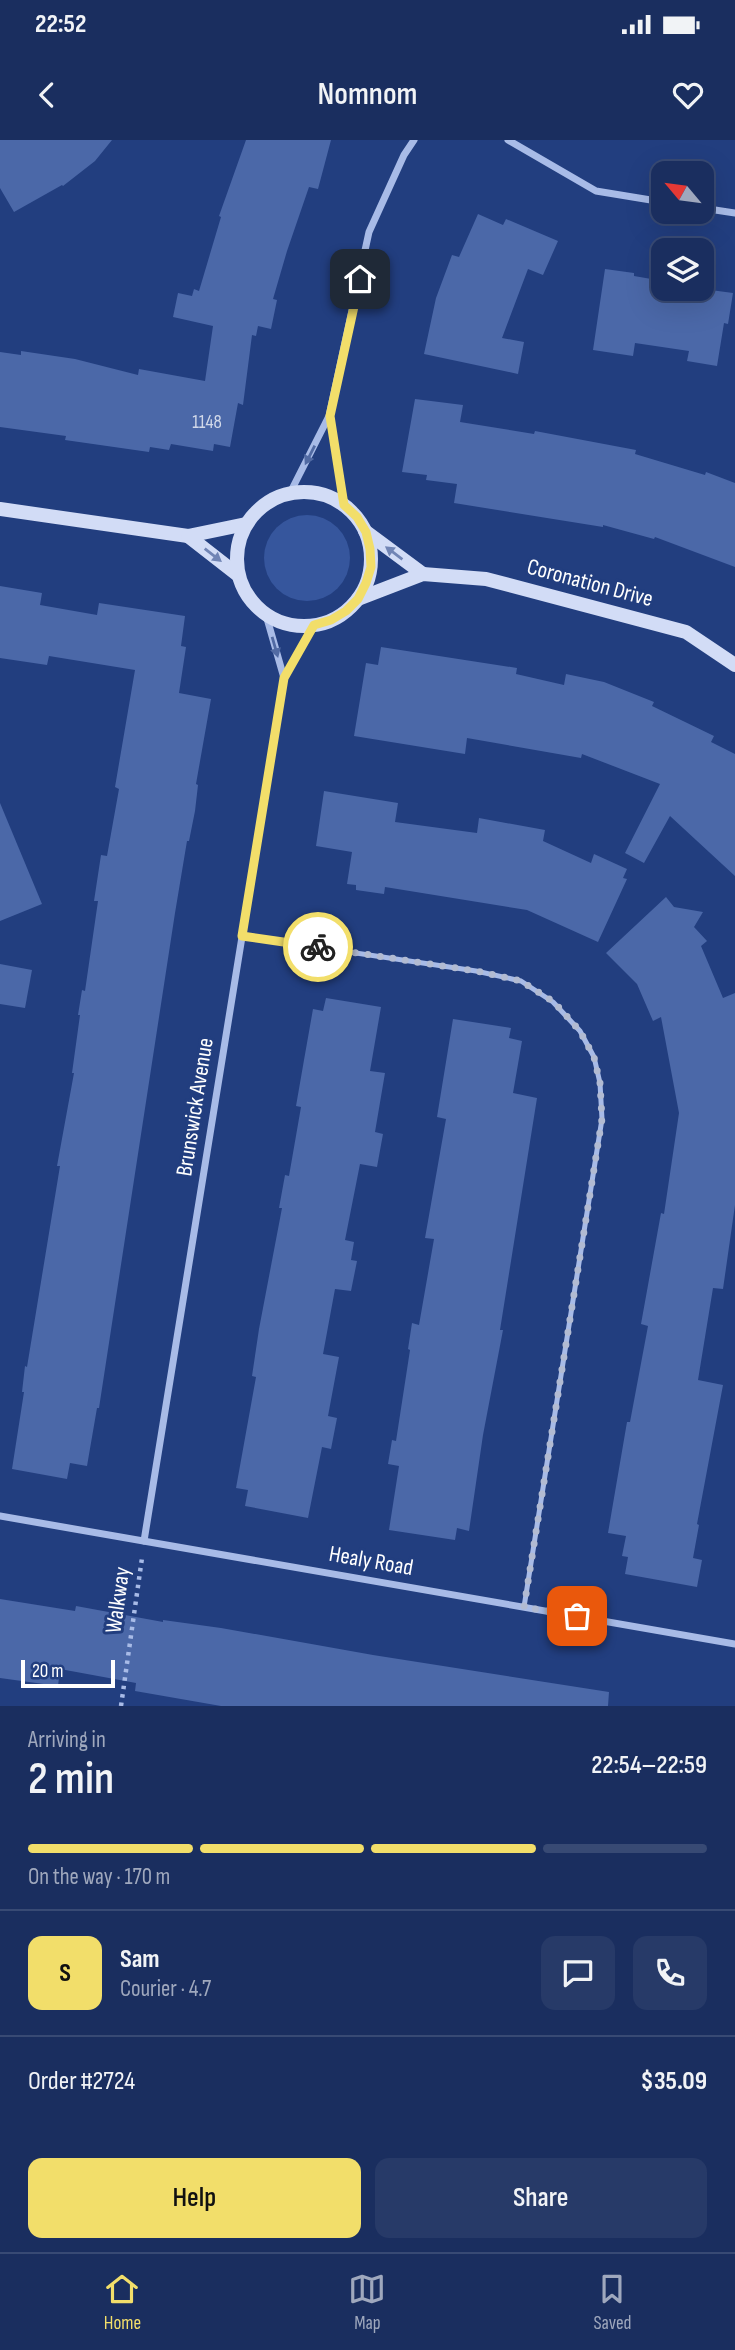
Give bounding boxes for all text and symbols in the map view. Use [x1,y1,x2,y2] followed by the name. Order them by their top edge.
[35,9,86,40] text: 22:52
[318,75,417,114] text: Nomnom
[28,76,66,114] icon: back
[669,76,707,114] icon: heart
[651,161,714,224] north arrow
[651,161,714,301] map controls
[651,238,714,301] button: layers
[330,249,390,309] pin
[341,260,379,298] icon: home
[192,411,222,434] house number: 1148
[304,445,316,465] one-way arrow
[385,546,403,560] one-way arrow
[204,548,222,563] one-way arrow
[524,553,656,613] street label: Coronation Drive
[271,637,281,658] one-way arrow
[283,912,353,982] courier
[299,928,337,966] icon: bike
[170,1036,220,1178] street label: Brunswick Avenue
[327,1540,415,1582] street label: Healy Road
[100,1565,137,1635] street label: Walkway
[547,1586,607,1646] pin
[558,1597,596,1635] icon: bag
[21,1657,116,1689] scale bar
[32,1660,64,1683] text: 20 m
[28,1726,106,1754] text: Arriving in
[591,1750,707,1781] text: 22:54–22:59
[28,1752,114,1807] text: 2 min
[28,1863,170,1891] text: On the way · 170 m
[541,1936,615,2010] button: chat
[633,1936,707,2010] button: phone
[120,1944,160,1975] text: Sam
[59,1958,71,1989] text: S
[120,1975,211,2003] text: Courier · 4.7
[28,2066,135,2097] text: Order #2724
[641,2066,707,2097] text: $35.09
[28,2158,361,2238] button: Help
[375,2158,707,2238] button: Share
[103,2270,141,2335] tab: Home
[348,2270,386,2335] tab: Map
[593,2270,632,2335] tab: Saved

